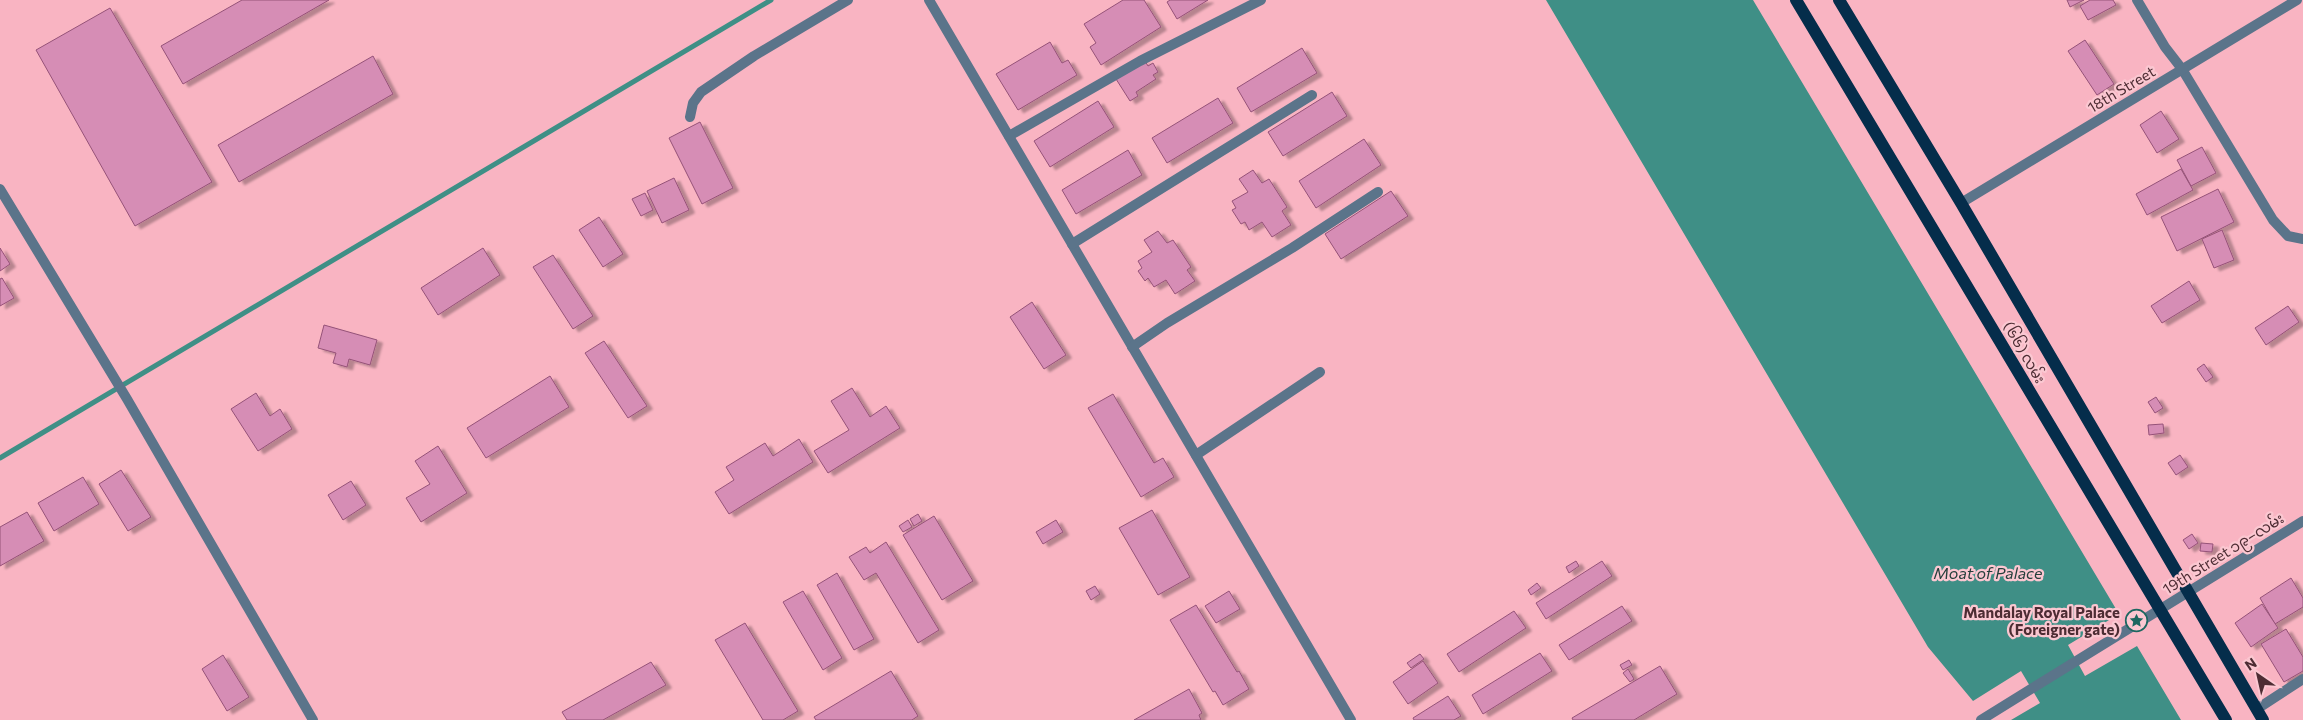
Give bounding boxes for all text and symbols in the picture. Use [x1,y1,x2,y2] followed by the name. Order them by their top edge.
[2084,62,2158,116] street label: 18th Street
[2000,318,2050,386] street label: (၆၆) လမ်း
[2159,508,2289,601] street label: 19th Street ၁၉−လမ်း
[1934,563,2043,582] water label: Moat of Palace
[1963,603,2120,638] place label: Mandalay Royal Palace (Foreigner gate)
[2124,609,2148,633] place icon: Mandalay Royal Palace (Foreigner gate)
[2233,650,2283,700] north arrow
[2241,654,2260,674] text: N

